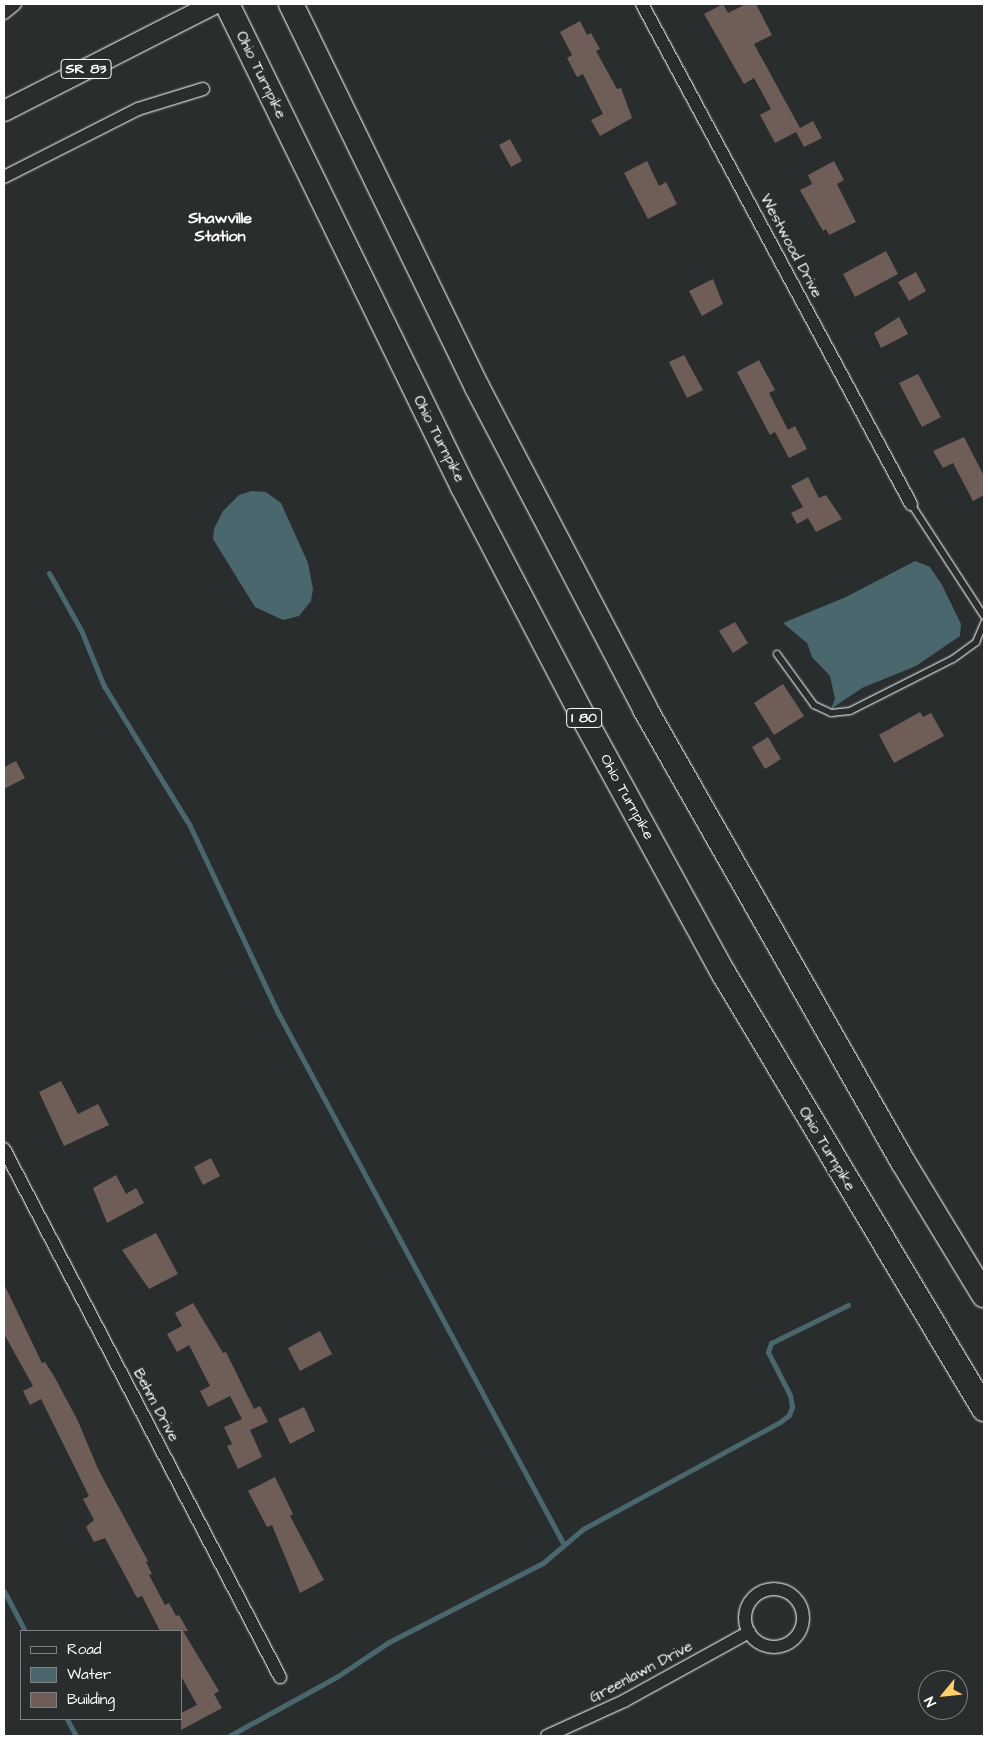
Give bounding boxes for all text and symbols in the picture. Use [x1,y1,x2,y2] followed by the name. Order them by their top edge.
[232,28,290,122] street label: Ohio Turnpike
[60,58,112,80] road number: SR 83
[756,191,826,301] street label: Westwood Drive
[188,208,252,246] district label: Shawville Station
[409,393,469,485] street label: Ohio Turnpike
[565,706,603,730] road number: I 80
[596,751,658,843] street label: Ohio Turnpike
[795,1104,859,1194] street label: Ohio Turnpike
[129,1365,183,1445] street label: Behm Drive
[20,1630,182,1720] legend
[586,1637,696,1707] street label: Greenlawn Drive
[67,1639,101,1660] text: Road
[67,1664,111,1685] text: Water
[918,1670,968,1720] north arrow
[67,1689,115,1710] text: Building
[920,1693,942,1710] text: N

